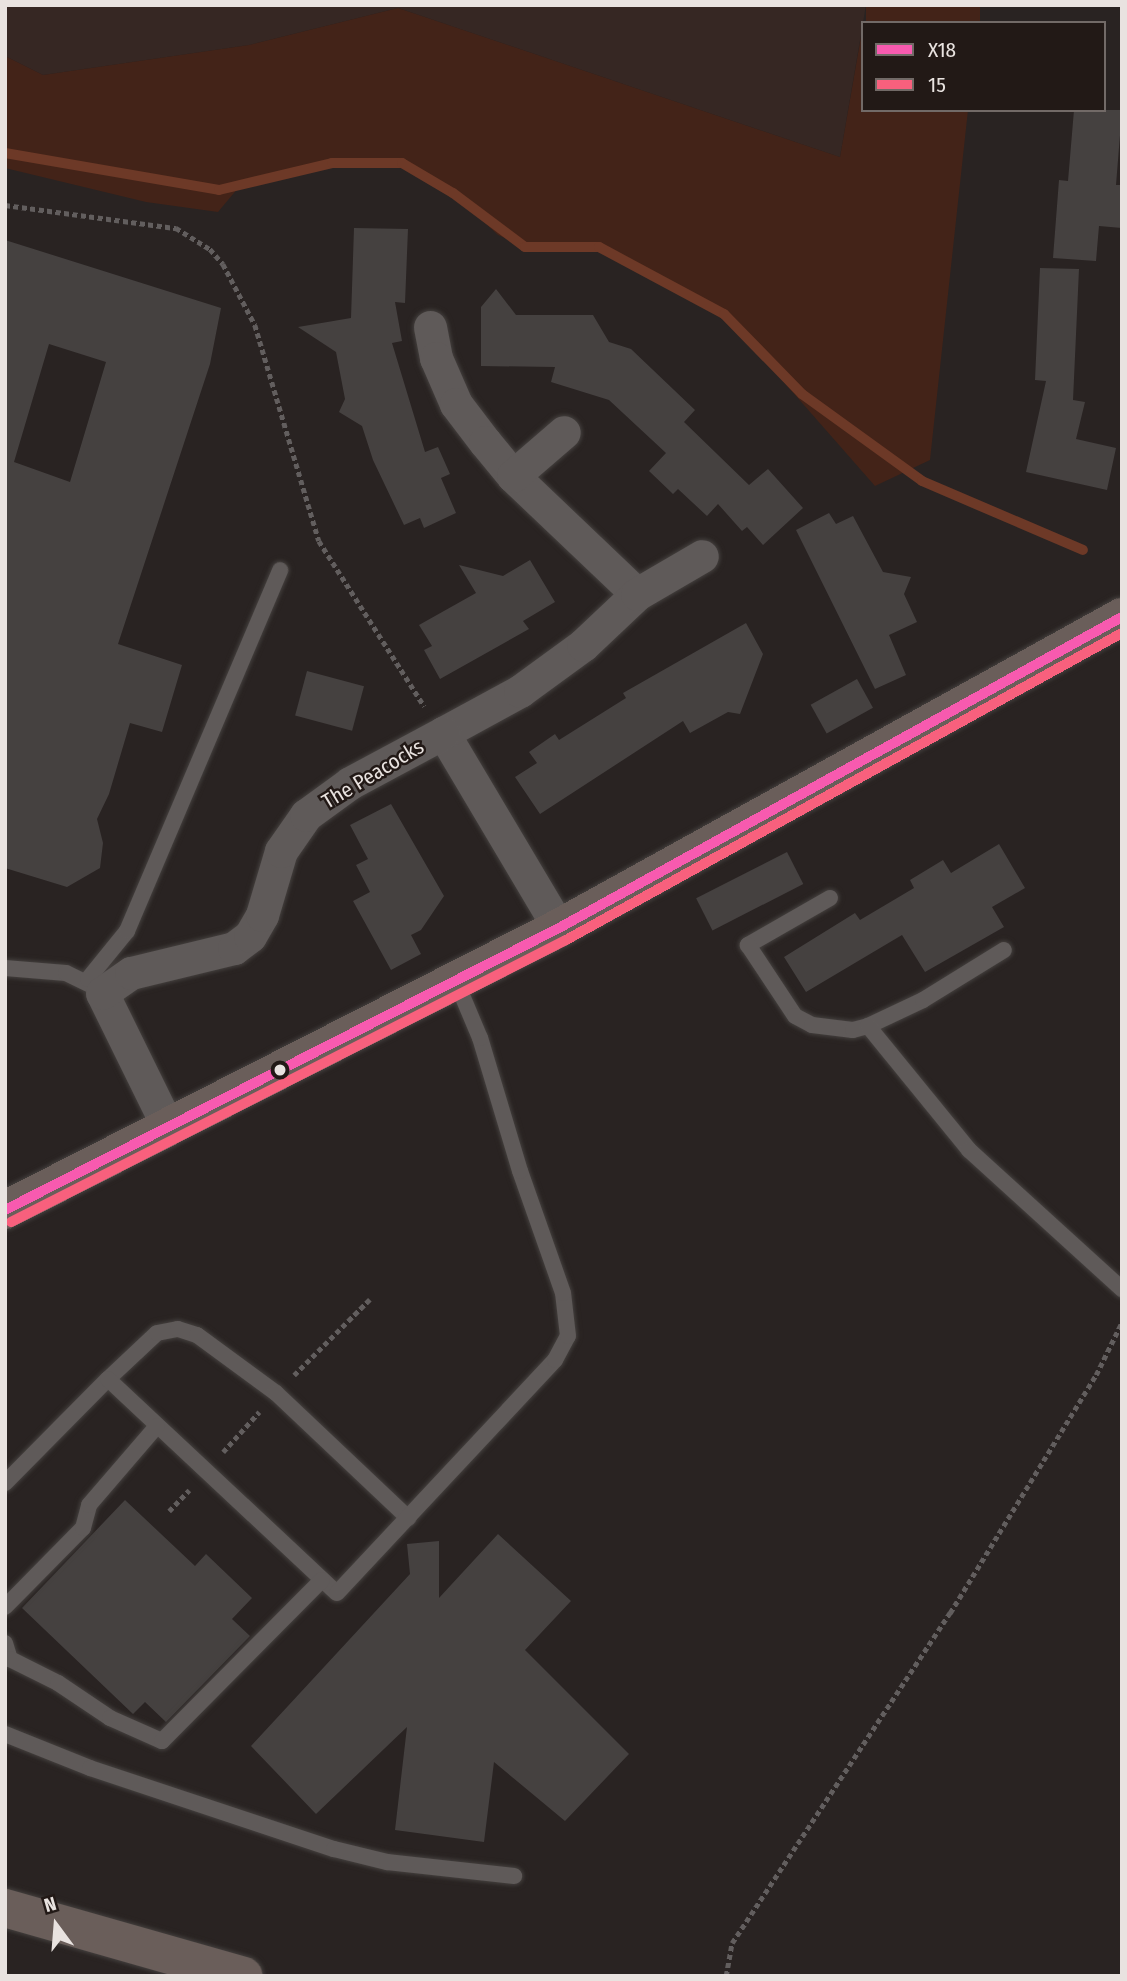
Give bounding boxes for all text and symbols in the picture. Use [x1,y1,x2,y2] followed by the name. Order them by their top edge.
[861,21,1106,112] legend
[928,37,956,63] text: X18
[928,72,946,98] text: 15
[318,734,428,814] street label: The Peacocks
[273,1063,287,1077] unlabelled marker
[21,1890,91,1960] north arrow
[41,1892,59,1917] text: N

